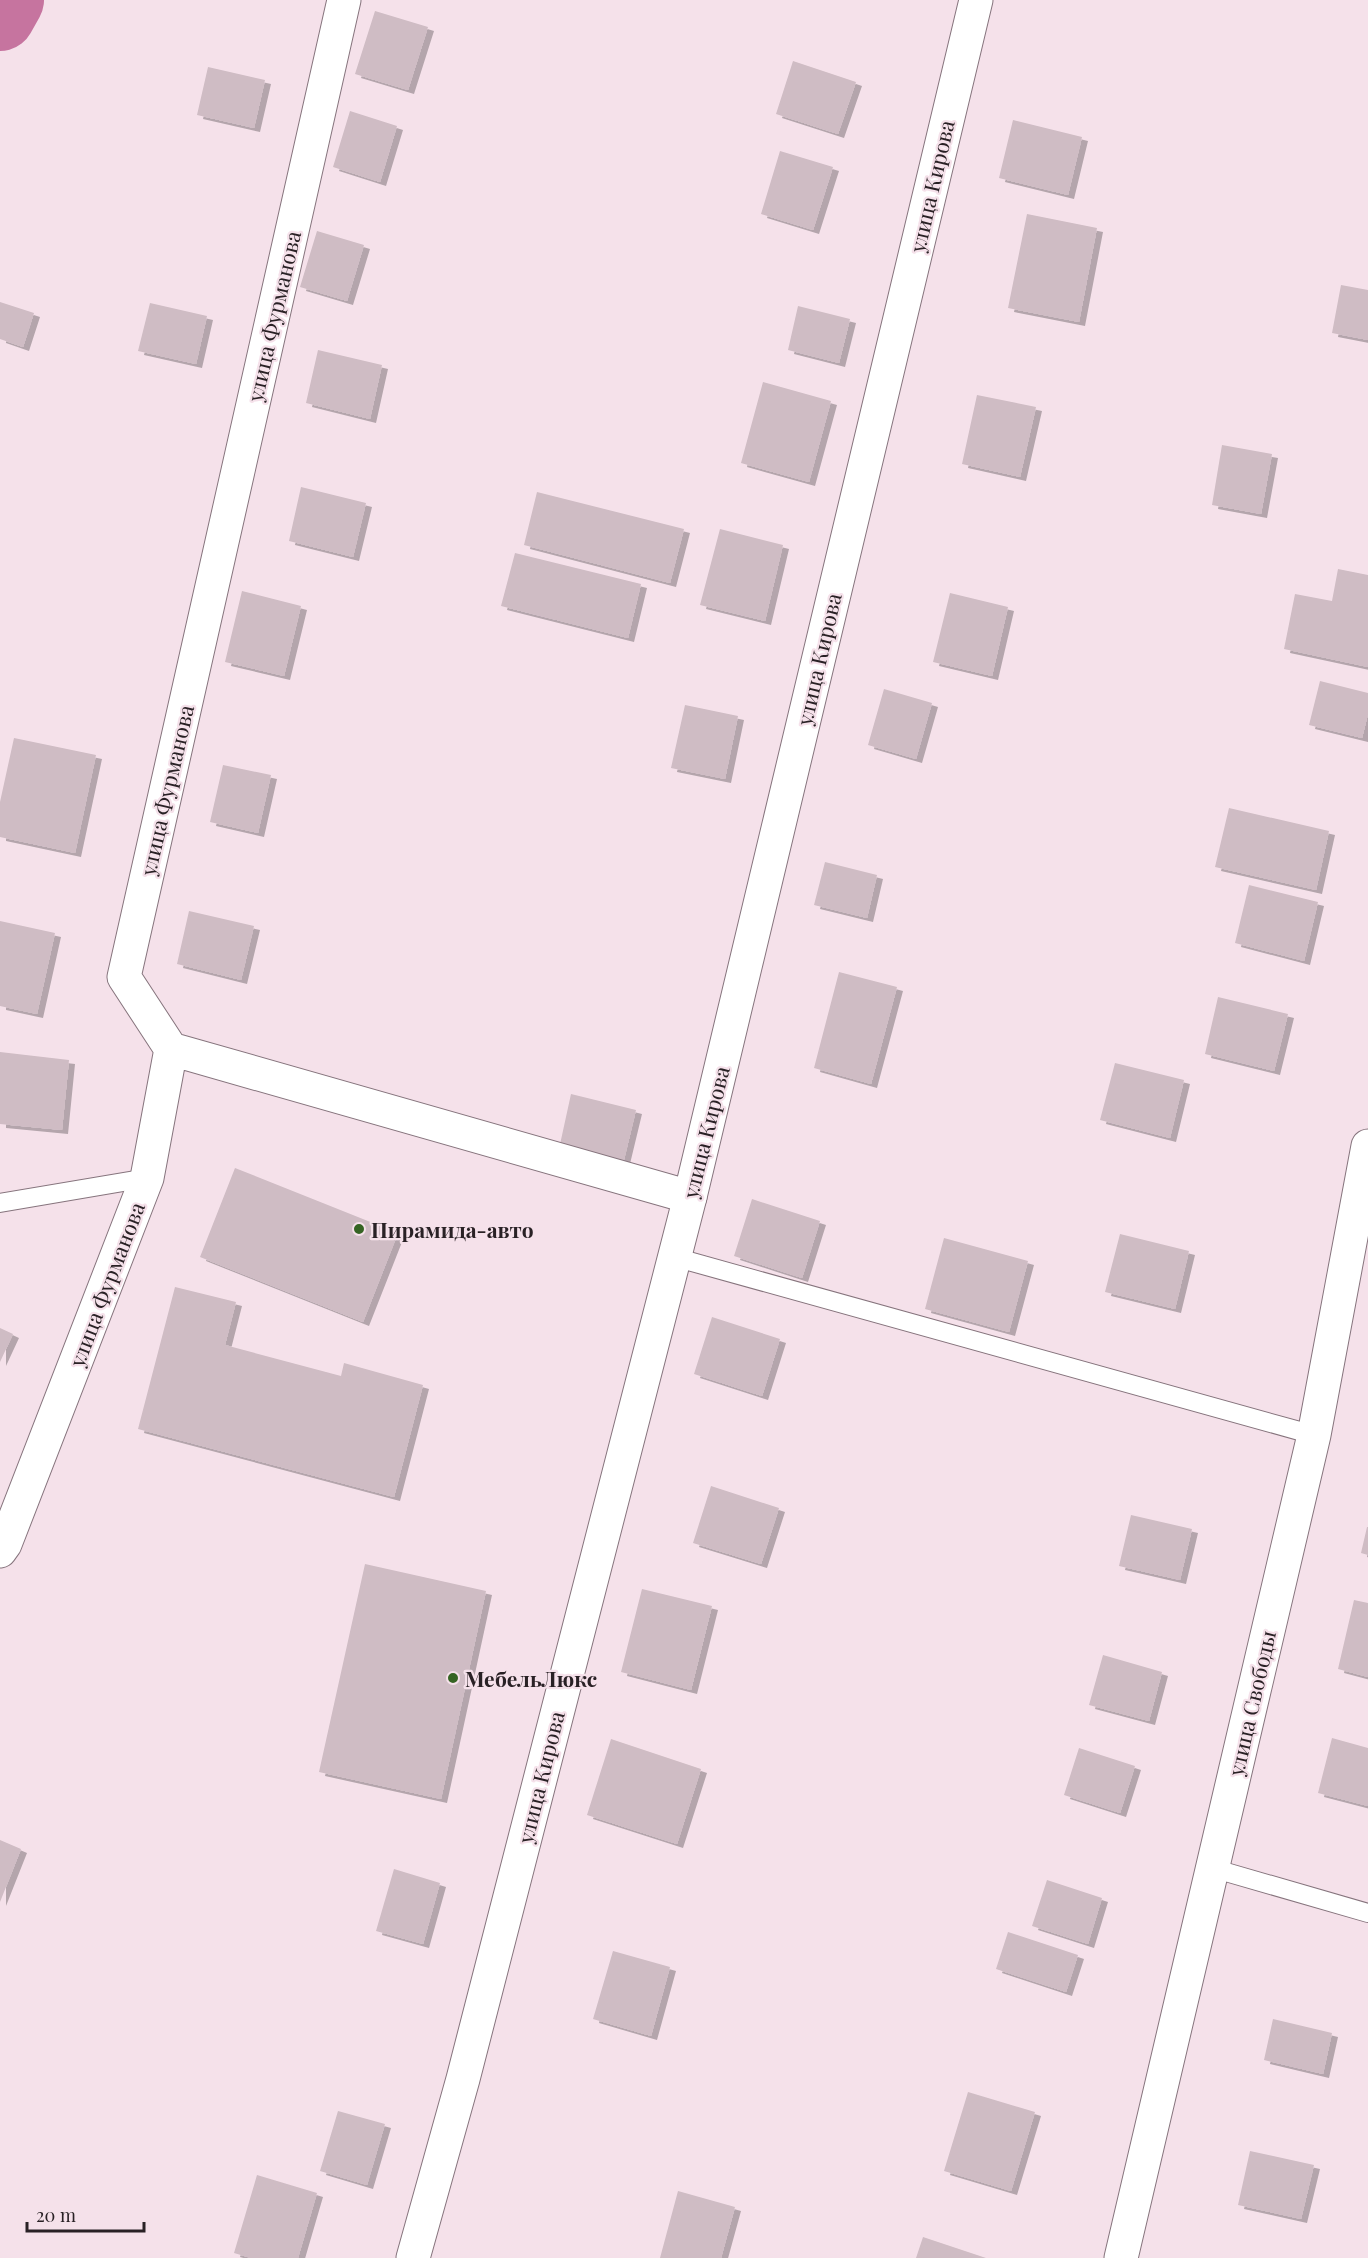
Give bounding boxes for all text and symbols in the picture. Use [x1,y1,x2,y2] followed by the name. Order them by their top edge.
[902,117,960,256] street label: улица Кирова
[240,227,306,405] street label: улица Фурманова
[789,590,847,729] street label: улица Кирова
[133,701,199,879] street label: улица Фурманова
[675,1063,735,1202] street label: улица Кирова
[61,1197,150,1371] street label: улица Фурманова
[371,1215,534,1243] place label: Пирамида-авто
[352,1222,366,1236] marker: Пирамида-авто
[1220,1628,1281,1779] street label: улица Свободы
[465,1664,597,1692] place label: МебельЛюкс
[446,1671,460,1685] marker: МебельЛюкс
[510,1708,570,1847] street label: улица Кирова
[27,2195,144,2233] scale bar
[36,2203,76,2227] text: 20 m

